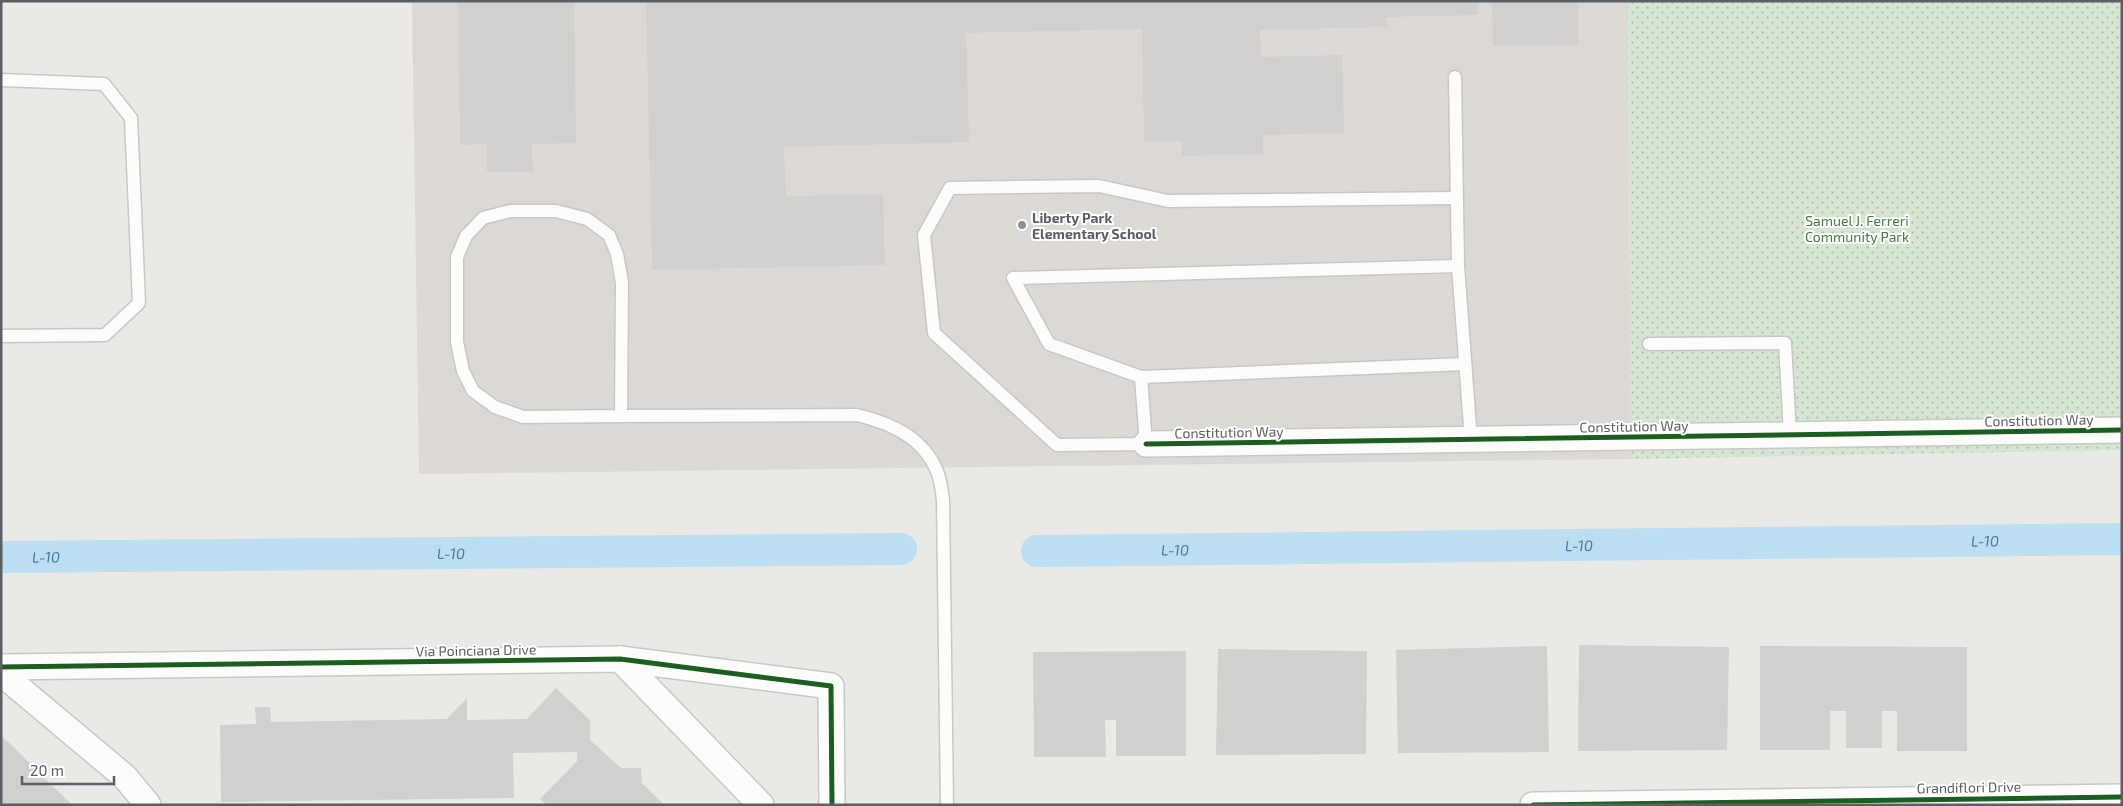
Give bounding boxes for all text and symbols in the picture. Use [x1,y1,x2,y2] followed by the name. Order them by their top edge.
[1032,209,1157,242] place label: Liberty Park Elementary School
[1805,212,1909,245] park label: Samuel J. Ferreri Community Park
[1016,219,1028,231] marker: Liberty Park Elementary School
[1984,411,2094,429] street label: Constitution Way
[1579,417,1689,435] street label: Constitution Way
[1174,423,1284,441] street label: Constitution Way
[1971,531,1999,550] water label: L-10
[1565,536,1593,554] water label: L-10
[1161,540,1189,559] water label: L-10
[437,544,465,562] water label: L-10
[32,547,60,566] water label: L-10
[415,640,537,660] street label: Via Poinciana Drive
[22,754,115,786] scale bar
[30,761,64,779] text: 20 m
[1917,778,2021,796] street label: Grandiflori Drive

